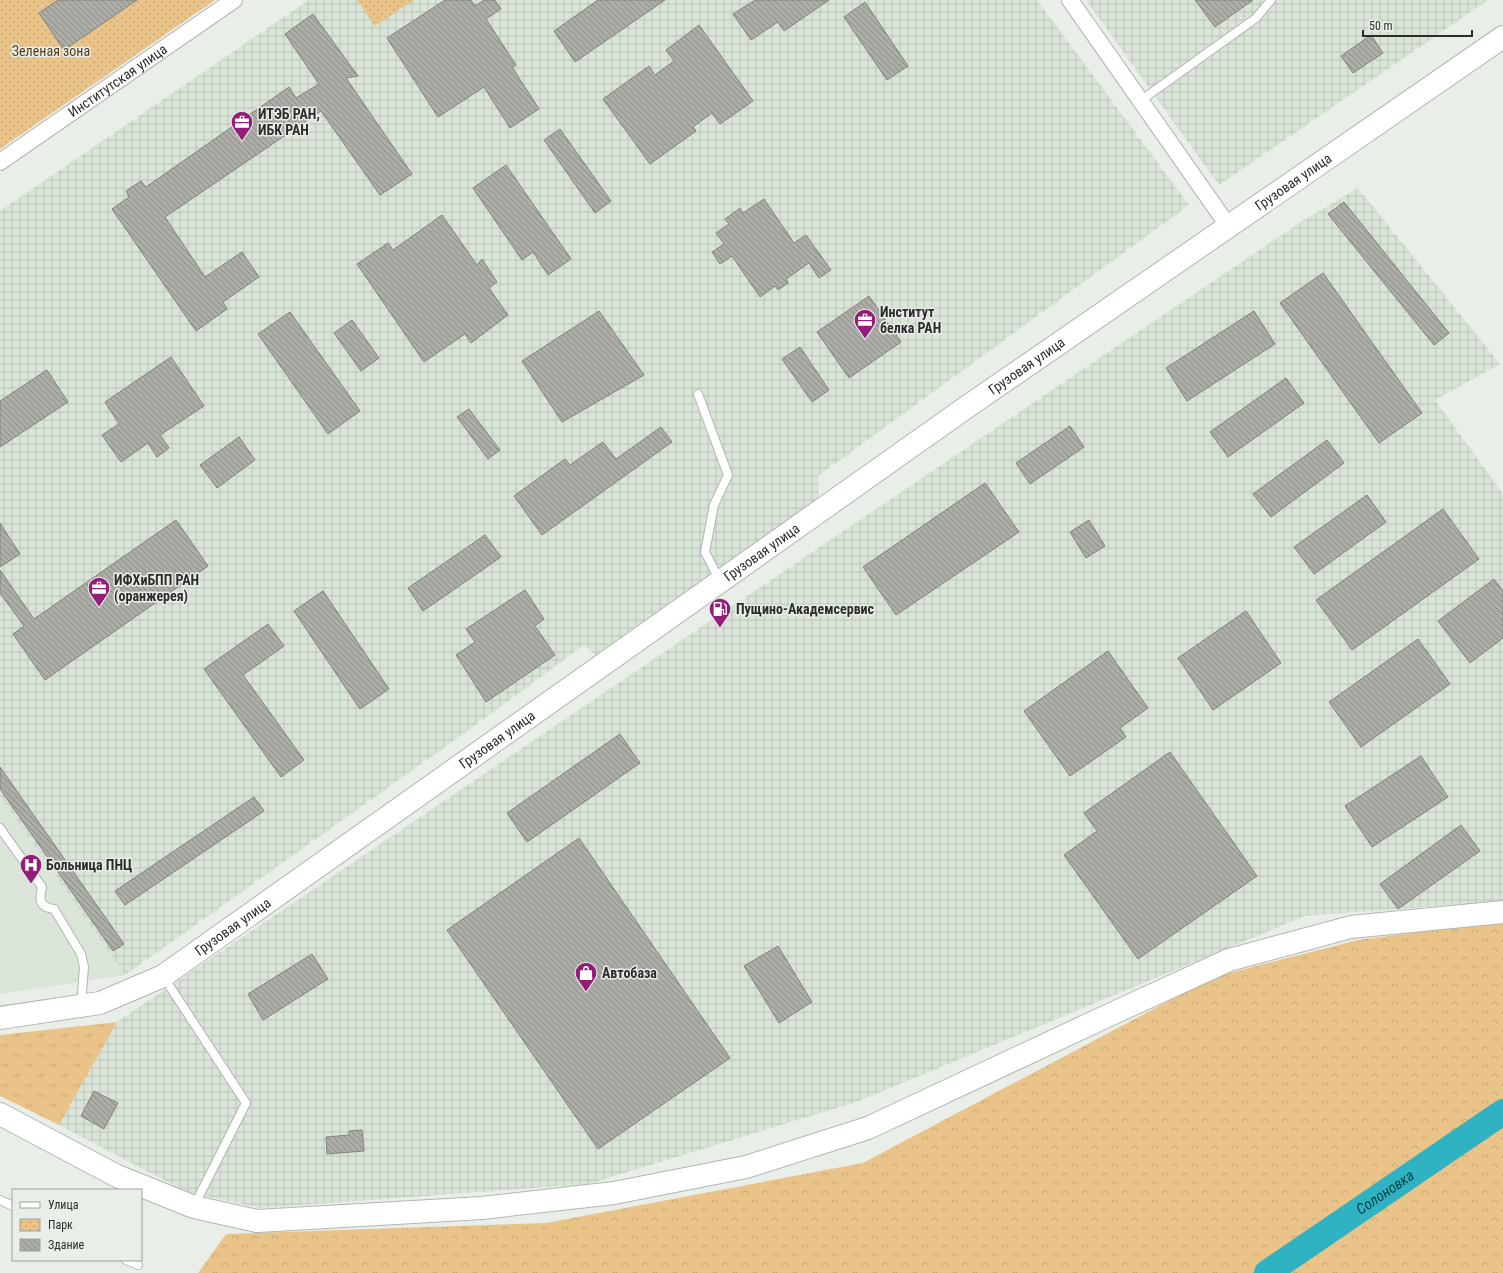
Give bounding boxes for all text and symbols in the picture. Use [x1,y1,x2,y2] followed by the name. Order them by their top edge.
[1363,12,1472,38] scale bar
[1369,19,1393,33] text: 50 m
[65,41,170,120] street label: Институтская улица
[12,43,90,59] park label: Зеленая зона
[258,106,320,138] place label: ИТЭБ РАН, ИБК РАН
[229,109,255,142] office icon: ИТЭБ РАН, ИБК РАН
[1252,150,1334,214] street label: Грузовая улица
[880,304,941,336] place label: Институт белка РАН
[852,307,878,340] office icon: Институт белка РАН
[985,334,1068,398] street label: Грузовая улица
[721,520,802,585] street label: Грузовая улица
[114,572,199,605] place label: ИФХиБПП РАН (оранжерея)
[86,575,112,608] office icon: ИФХиБПП РАН (оранжерея)
[707,596,733,629] fuel station icon: Пущино-Академсервис
[736,601,875,617] place label: Пущино-Академсервис
[456,707,538,772] street label: Грузовая улица
[18,852,44,885] hospital icon: Больница ПНЦ
[46,857,132,873] place label: Больница ПНЦ
[192,894,274,959] street label: Грузовая улица
[573,960,599,993] shop icon: Автобаза
[602,965,657,981] place label: Автобаза
[1353,1166,1418,1219] water label: Солоновка
[12,1189,142,1261] legend
[48,1198,79,1212] text: Улица
[48,1218,73,1232] text: Парк
[48,1238,85,1252] text: Здание

